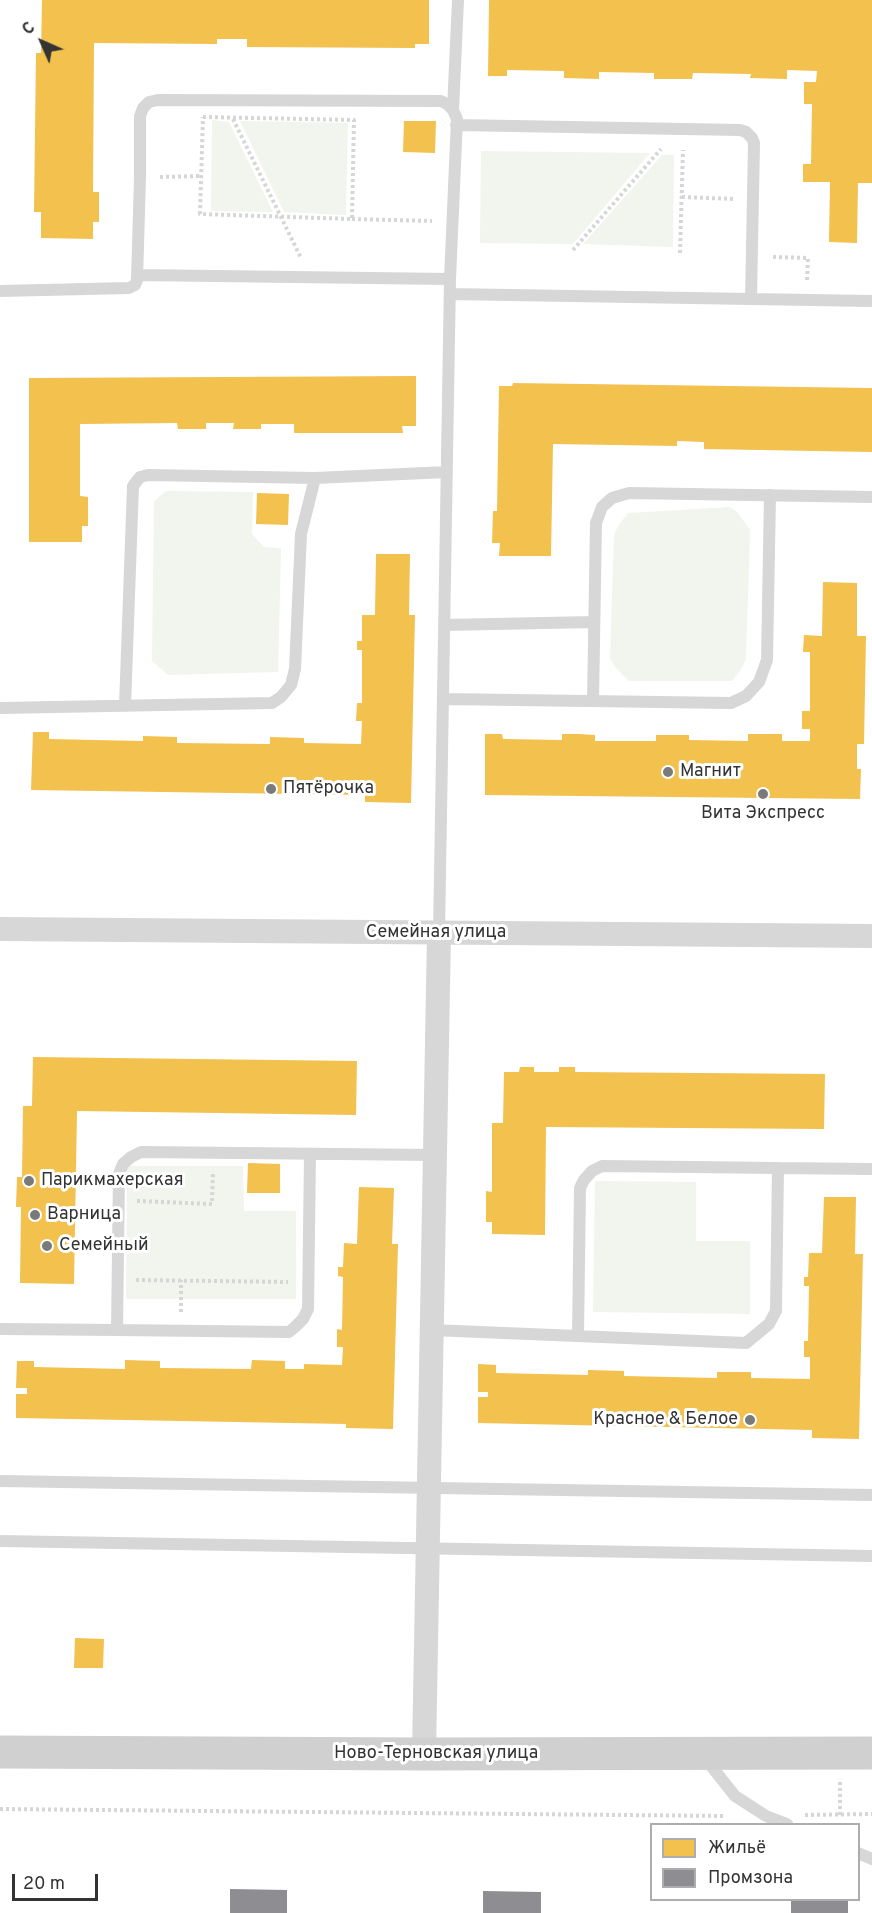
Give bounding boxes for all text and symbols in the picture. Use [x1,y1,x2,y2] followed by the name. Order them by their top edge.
[12,12,72,72] north arrow
[19,19,40,40] text: С
[680,761,741,783] place label: Магнит
[661,765,675,779] marker: Магнит
[283,778,374,800] place label: Пятёрочка
[264,782,278,796] marker: Пятёрочка
[756,787,770,801] marker: Вита Экспресс
[701,803,825,825] place label: Вита Экспресс
[366,922,506,944] street label: Семейная улица
[41,1170,184,1192] place label: Парикмахерская
[22,1174,36,1188] marker: Парикмахерская
[47,1204,121,1226] place label: Варница
[28,1208,42,1222] marker: Варница
[59,1235,149,1257] place label: Семейный
[40,1239,54,1253] marker: Семейный
[593,1409,738,1431] place label: Красное & Белое
[743,1413,757,1427] marker: Красное & Белое
[334,1743,538,1765] street label: Ново-Терновская улица
[650,1823,860,1901] legend
[708,1837,766,1860] text: Жильё
[15,1862,100,1900] scale bar
[708,1867,793,1890] text: Промзона
[23,1873,65,1896] text: 20 m

